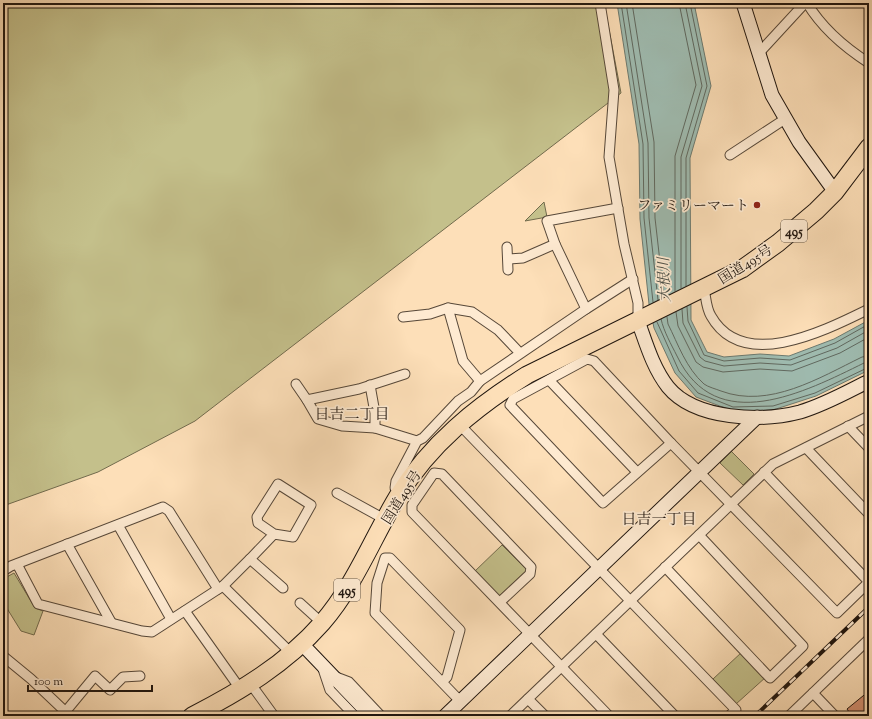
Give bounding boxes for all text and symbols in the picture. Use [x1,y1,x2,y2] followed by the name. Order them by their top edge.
[637,197,749,217] place label: ファミリーマート
[752,200,762,210] marker: ファミリーマート
[781,220,807,242] road number: 495
[715,241,777,290] street label: 国道495号
[654,255,677,303] water label: 大根川
[314,405,390,426] district label: 日吉二丁目
[378,467,427,529] street label: 国道495号
[621,510,697,531] district label: 日吉一丁目
[334,579,360,601] road number: 495
[28,667,152,693] scale bar
[34,673,63,691] text: 100 m

